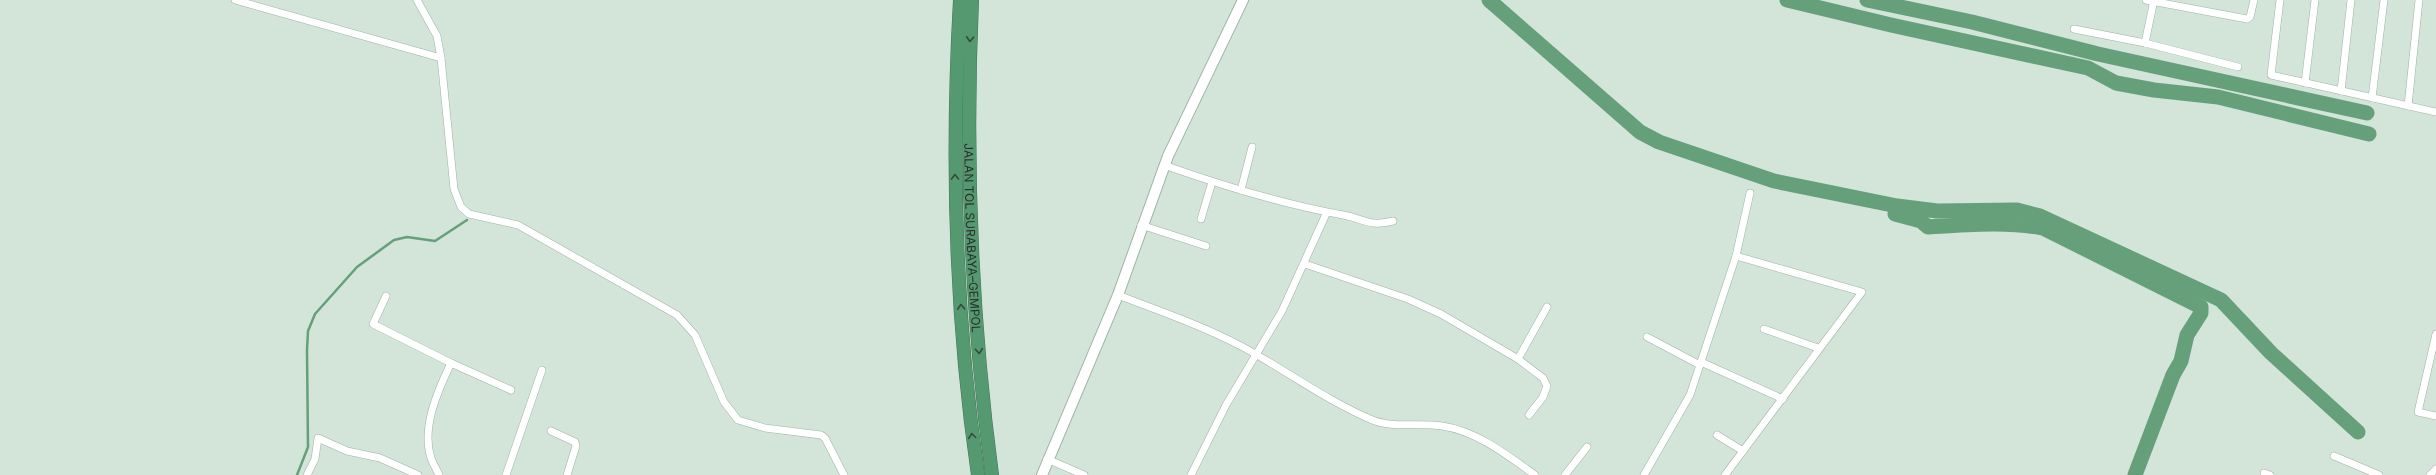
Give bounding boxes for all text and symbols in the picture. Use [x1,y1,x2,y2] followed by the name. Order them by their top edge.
[966,36,975,42] one-way arrow
[962,143,985,333] street label: JALAN TOL SURABAYA–GEMPOL
[951,174,959,180] one-way arrow
[956,304,965,310] one-way arrow
[974,348,983,354] one-way arrow
[968,433,977,439] one-way arrow

